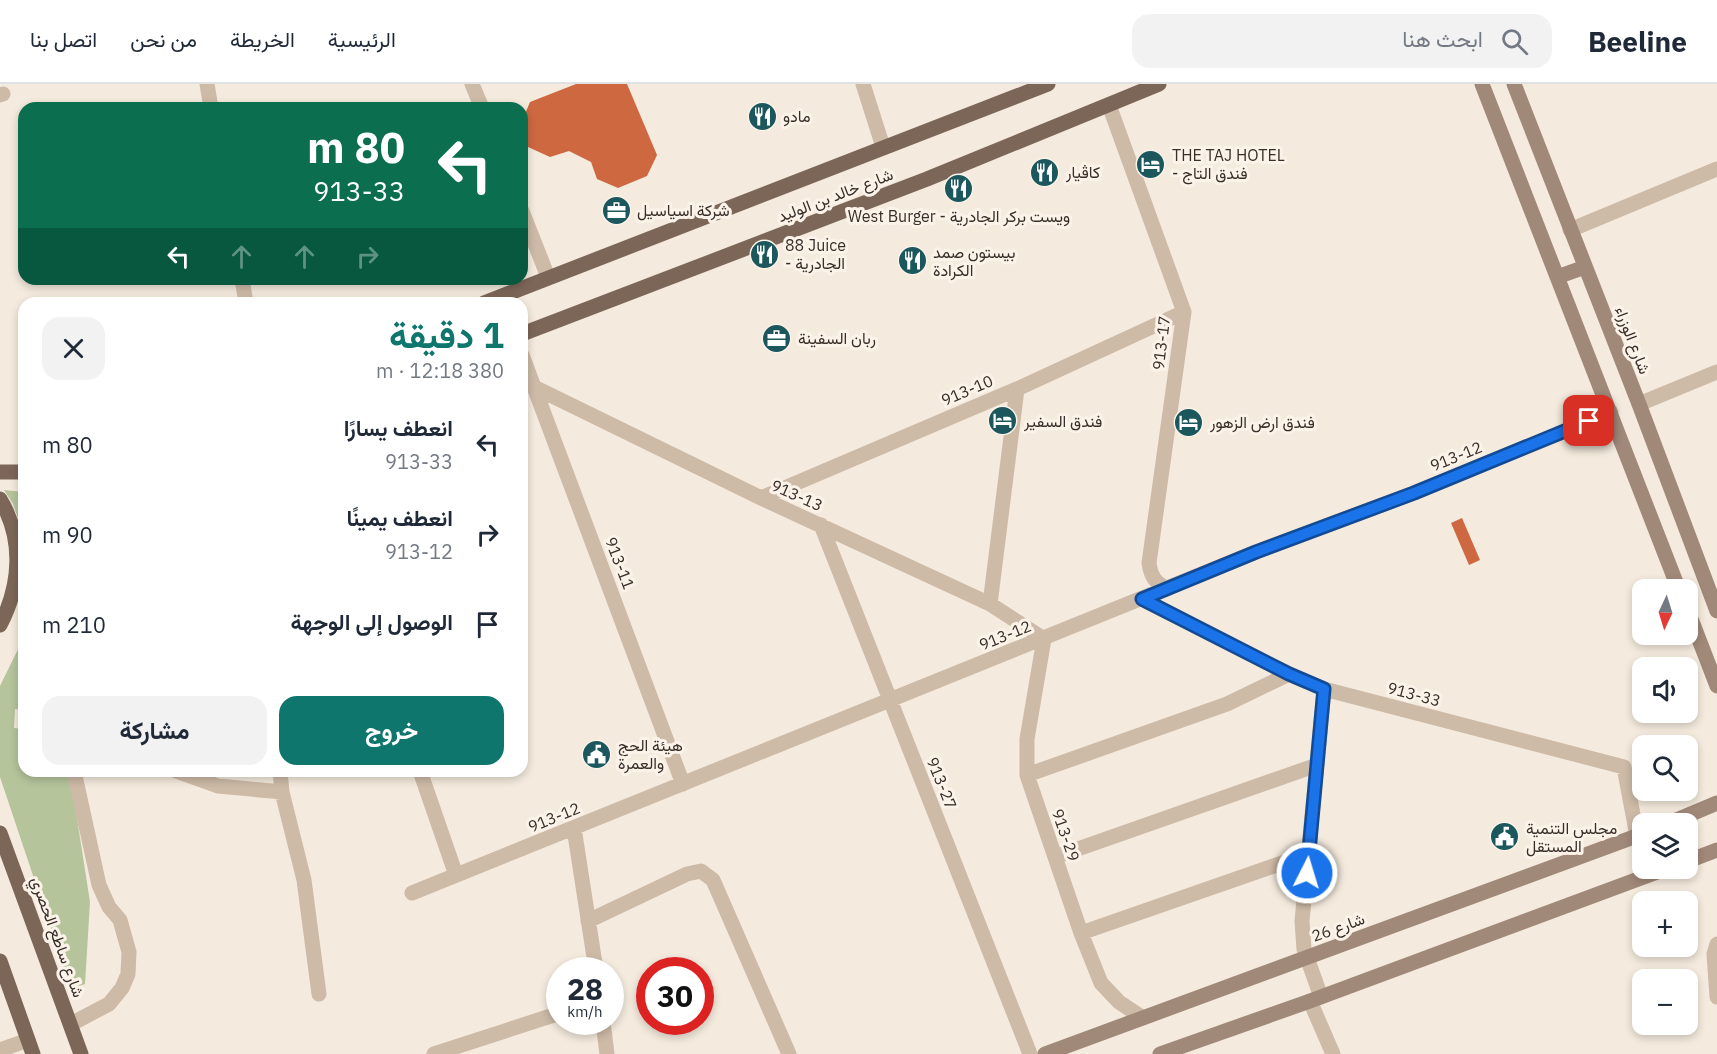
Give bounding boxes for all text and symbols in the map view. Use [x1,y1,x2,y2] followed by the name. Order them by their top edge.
[1132,14,1552,68] search box
[1588,23,1687,60] text: Beeline
[1402,24,1483,53] text: ابحث هنا
[30,25,97,53] text: اتصل بنا
[130,25,197,53] text: من نحن
[230,25,295,53] text: الخريطة
[328,25,396,53] text: الرئيسية
[1498,25,1531,58] icon: search
[746,100,778,132] restaurant icon: مادو
[783,106,810,127] place label: مادو
[307,120,405,175] text: 80 m
[426,126,504,204] icon: left
[1172,145,1285,185] place label: THE TAJ HOTEL - فندق التاج
[1135,148,1167,180] hotel icon: THE TAJ HOTEL - فندق التاج
[1029,156,1061,188] restaurant icon: كاڤيار
[1065,162,1100,183] place label: كاڤيار
[774,164,896,228] street label: شارع خالد بن الوليد
[943,172,975,204] restaurant icon: West Burger - ويست بركر الجادرية
[313,173,405,208] text: 913-33
[600,194,632,226] office icon: شركة اسياسيل
[637,200,730,221] place label: شركة اسياسيل
[848,206,1070,227] place label: West Burger - ويست بركر الجادرية
[785,235,846,274] place label: 88 Juice - الجادرية
[748,238,780,270] restaurant icon: 88 Juice - الجادرية
[162,240,195,273] icon: left
[225,240,258,273] icon: ahead
[288,240,321,273] icon: ahead
[351,240,384,273] icon: right
[933,242,1016,281] place label: بيستون صمد الكرادة
[896,245,928,277] restaurant icon: بيستون صمد الكرادة
[1609,303,1655,378] street label: شارع الوزراء
[389,311,504,358] text: 1 دقيقة
[1148,315,1174,371] street label: 913-17
[42,317,105,380] button: close
[761,322,793,354] office icon: ربان السفينة
[798,328,876,349] place label: ربان السفينة
[376,357,504,384] text: 380 m · 12:18
[938,370,996,410] street label: 913-10
[1563,395,1614,446] pin
[1572,404,1605,437] icon: arrive
[987,405,1019,437] hotel icon: فندق السفير
[1173,406,1205,438] hotel icon: فندق ارض الزهور
[1023,411,1102,432] place label: فندق السفير
[1209,412,1315,433] place label: فندق ارض الزهور
[344,413,453,442] text: انعطف يسارًا
[471,428,504,461] icon: left
[42,430,93,459] text: 80 m
[1427,437,1485,475] street label: 913-12
[385,448,453,475] text: 913-33
[768,475,826,515] street label: 913-13
[346,503,453,532] text: انعطف يمينًا
[471,518,504,551] icon: right
[42,520,93,549] text: 90 m
[601,534,639,592] street label: 913-11
[385,538,453,565] text: 913-12
[1632,579,1698,645] north arrow
[1632,579,1698,1035] map controls
[291,607,453,636] text: الوصول إلى الوجهة
[471,608,504,641] icon: arrive
[42,610,106,639] text: 210 m
[976,616,1034,654] street label: 913-12
[1632,657,1698,723] button: sound
[1385,677,1443,711] street label: 913-33
[42,696,267,765] button: مشاركة
[279,696,504,765] button: خروج
[618,735,683,774] place label: هيئة الحج والعمرة
[1632,735,1698,801] button: search
[581,738,613,770] public building icon: هيئة الحج والعمرة
[923,754,961,812] street label: 913-27
[525,798,583,836] street label: 913-12
[1048,806,1084,864] street label: 913-29
[1632,813,1698,879] button: layers
[1526,818,1617,857] place label: مجلس التنمية المستقل
[1489,821,1521,853] public building icon: مجلس التنمية المستقل
[1275,841,1339,905] position arrow
[23,874,89,1001] street label: شارع ساطع الحصري
[1632,891,1698,957] button: +
[1309,908,1368,948] street label: شارع 26
[636,957,714,1035] speed limit sign: 30
[567,969,603,1008] text: 28
[1632,969,1698,1035] button: −
[567,1002,603,1021] text: km/h

